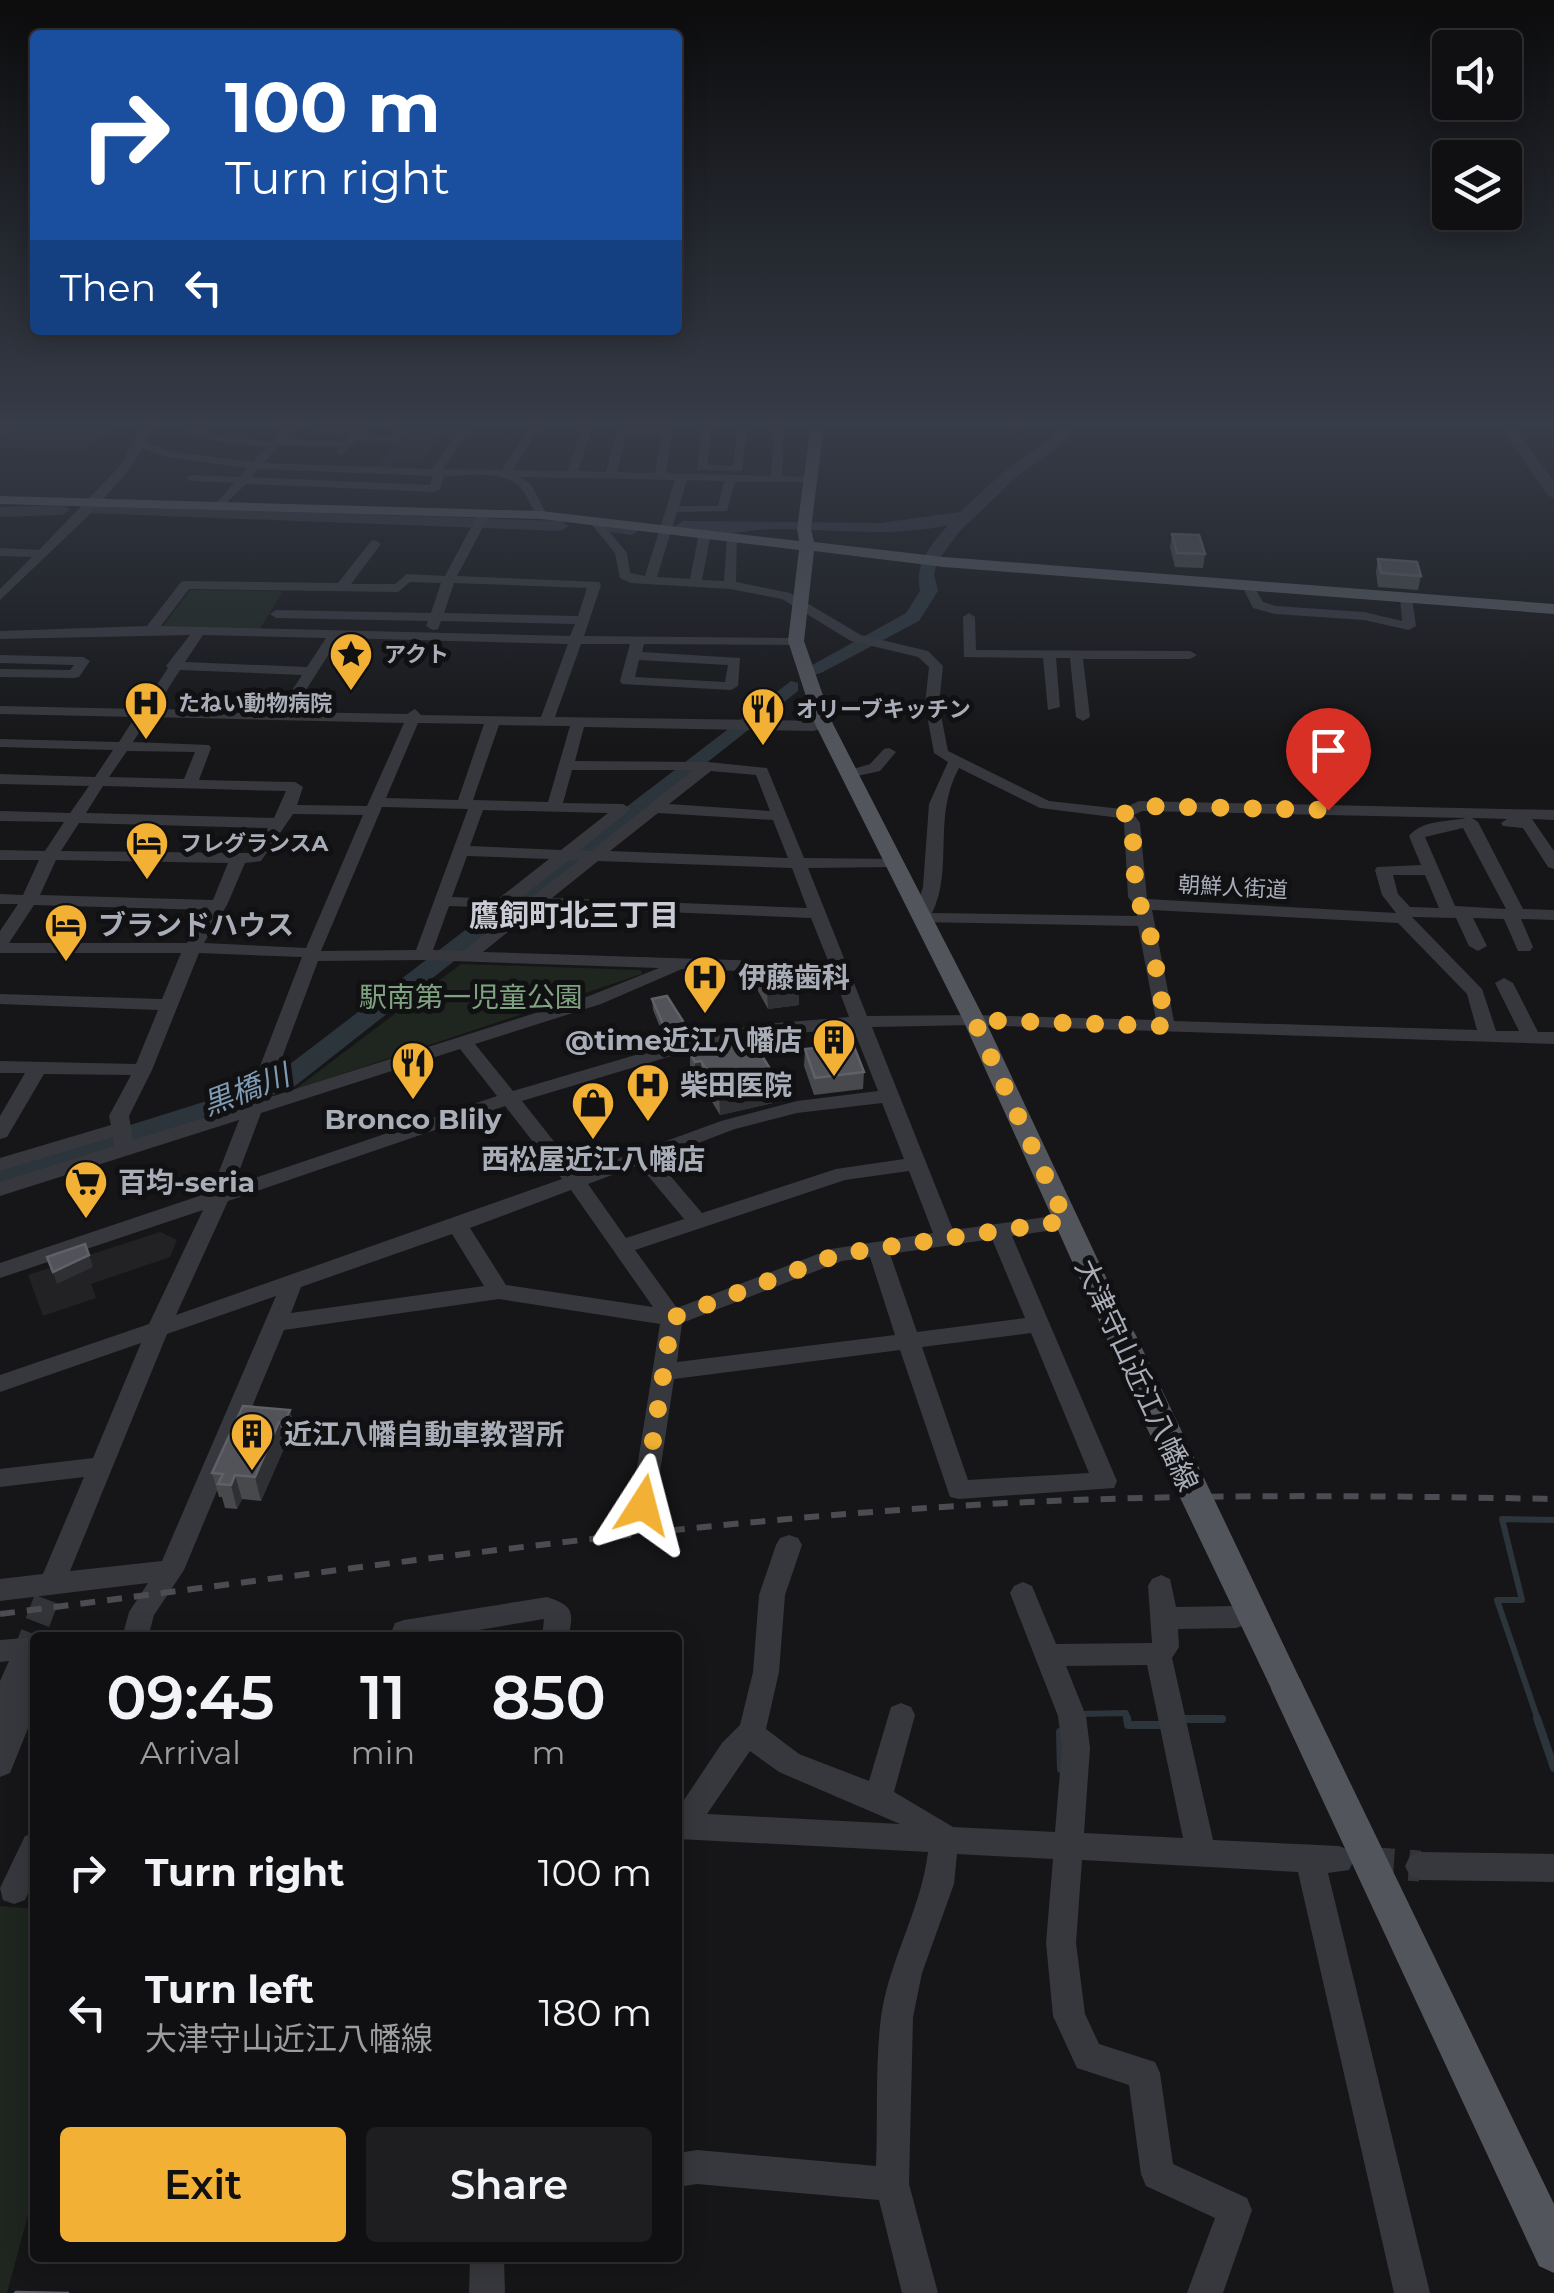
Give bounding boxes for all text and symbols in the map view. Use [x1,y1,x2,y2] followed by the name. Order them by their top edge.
[1432,30,1522,230] map controls
[1432,30,1522,120] button: sound
[225,64,441,150] text: 100 m
[60,70,190,200] icon: right
[1432,140,1522,230] button: layers
[225,150,450,205] text: Turn right
[176,260,231,315] icon: left
[60,264,156,311] text: Then
[328,631,374,692] place icon: アクト
[384,641,449,668] place label: アクト
[123,680,169,741] hospital icon: たねい動物病院
[740,686,786,747] restaurant icon: オリーブキッチン
[178,690,332,717] place label: たねい動物病院
[796,696,971,723] place label: オリーブキッチン
[1286,708,1371,811] pin
[1301,723,1356,778] icon: arrive
[124,820,170,881] hotel icon: フレグランスA
[180,830,330,857] place label: フレグランスA
[1177,871,1289,904] street label: 朝鮮人街道
[469,897,679,934] district label: 鷹飼町北三丁目
[43,902,89,963] hotel icon: ブランドハウス
[98,908,294,942] place label: ブランドハウス
[682,954,728,1015] hospital icon: 伊藤歯科
[738,960,850,994] place label: 伊藤歯科
[359,980,583,1014] park label: 駅南第一児童公園
[811,1017,857,1078] building icon: @time近江八幡店
[565,1023,802,1057] place label: @time近江八幡店
[390,1040,436,1101] restaurant icon: Bronco Blily
[197,1055,297,1123] water label: 黒橋川
[625,1062,671,1123] hospital icon: 柴田医院
[680,1068,792,1102] place label: 柴田医院
[570,1080,616,1141] shop icon: 西松屋近江八幡店
[324,1102,502,1136] place label: Bronco Blily
[481,1142,705,1176] place label: 西松屋近江八幡店
[63,1159,109,1220] supermarket icon: 百均-seria
[118,1165,255,1199] place label: 百均-seria
[1068,1254,1206,1496] street label: 大津守山近江八幡線
[229,1411,275,1472] building icon: 近江八幡自動車教習所
[284,1417,564,1451] place label: 近江八幡自動車教習所
[591,1453,695,1557] position arrow
[106,1661,275,1734] text: 09:45
[360,1661,406,1734] text: 11
[491,1661,606,1734] text: 850
[140,1733,241,1772] text: Arrival
[351,1733,415,1772] text: min
[532,1733,565,1772] text: m
[60,1845,115,1900] icon: right
[145,1849,344,1896] text: Turn right
[538,1849,652,1896] text: 100 m
[145,1966,314,2013] text: Turn left
[60,1985,115,2040] icon: left
[539,1989,652,2036] text: 180 m
[145,2019,433,2058] text: 大津守山近江八幡線
[60,2127,346,2242] button: Exit
[366,2127,652,2242] button: Share

